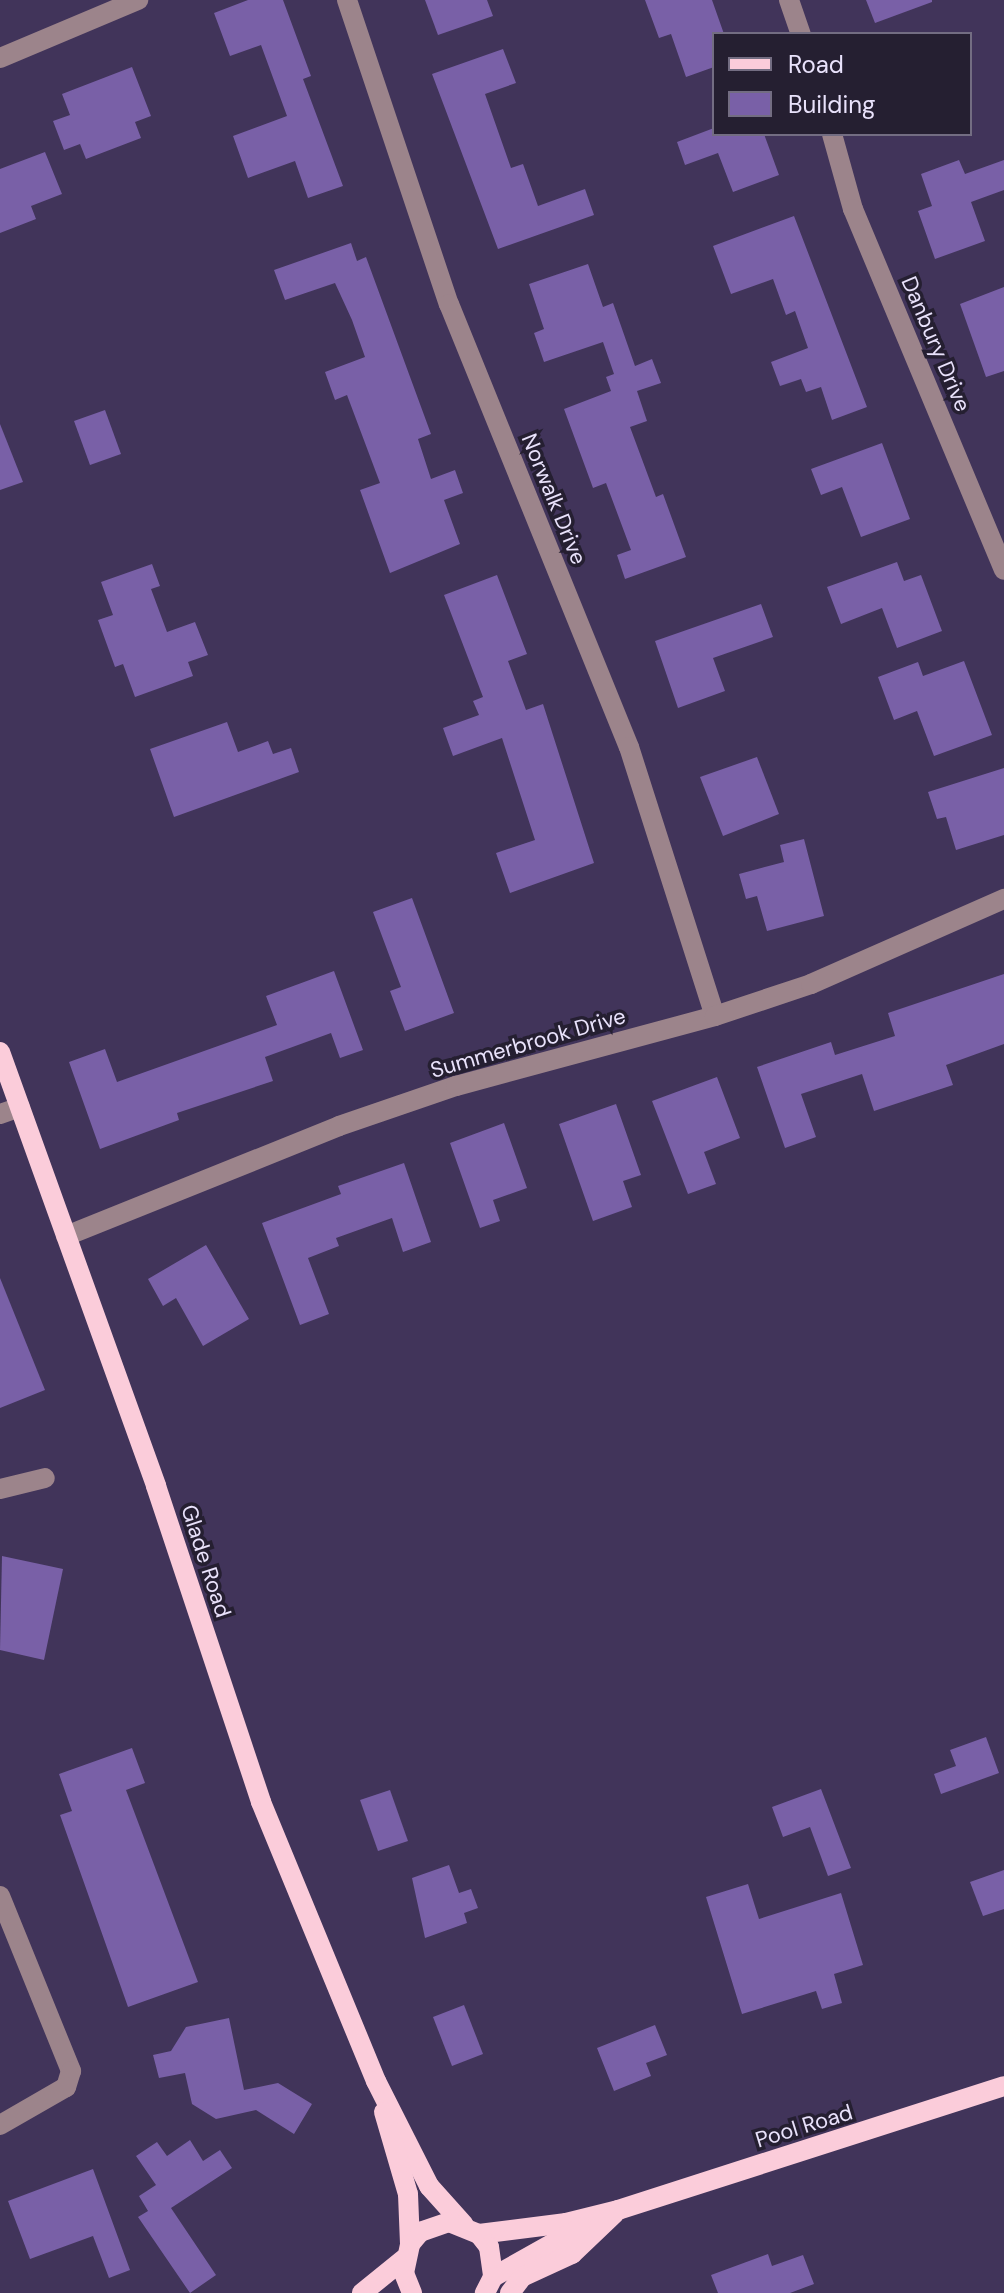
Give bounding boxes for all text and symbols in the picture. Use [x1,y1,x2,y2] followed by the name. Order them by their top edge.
[712,32,972,136] legend
[788,49,844,80] text: Road
[788,89,875,120] text: Building
[896,272,976,416] street label: Danbury Drive
[516,430,592,568] street label: Norwalk Drive
[427,1002,629,1084] street label: Summerbrook Drive
[175,1501,237,1621] street label: Glade Road
[752,2099,856,2153] street label: Pool Road

